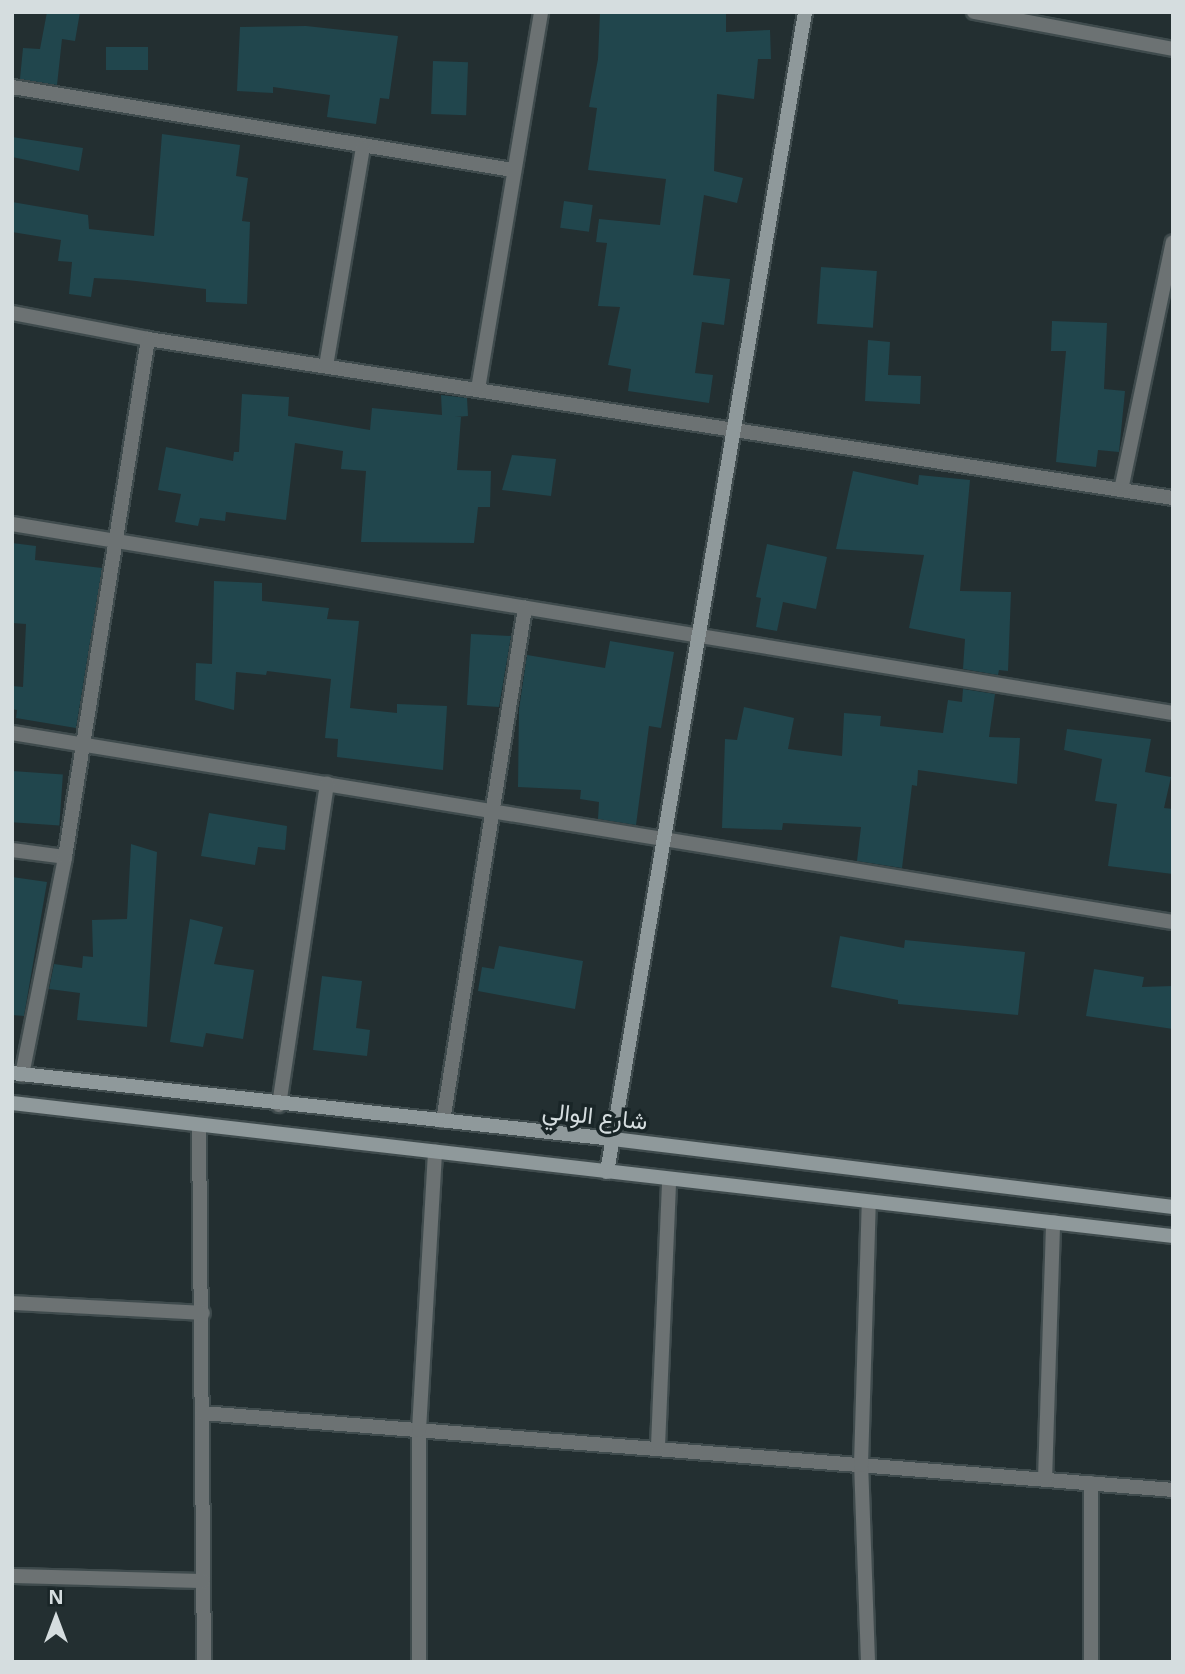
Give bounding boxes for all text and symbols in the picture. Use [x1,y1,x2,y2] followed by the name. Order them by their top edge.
[541,1095,649,1135] street label: شارع الوالي
[21,1583,91,1653] north arrow
[48,1584,64,1610] text: N

